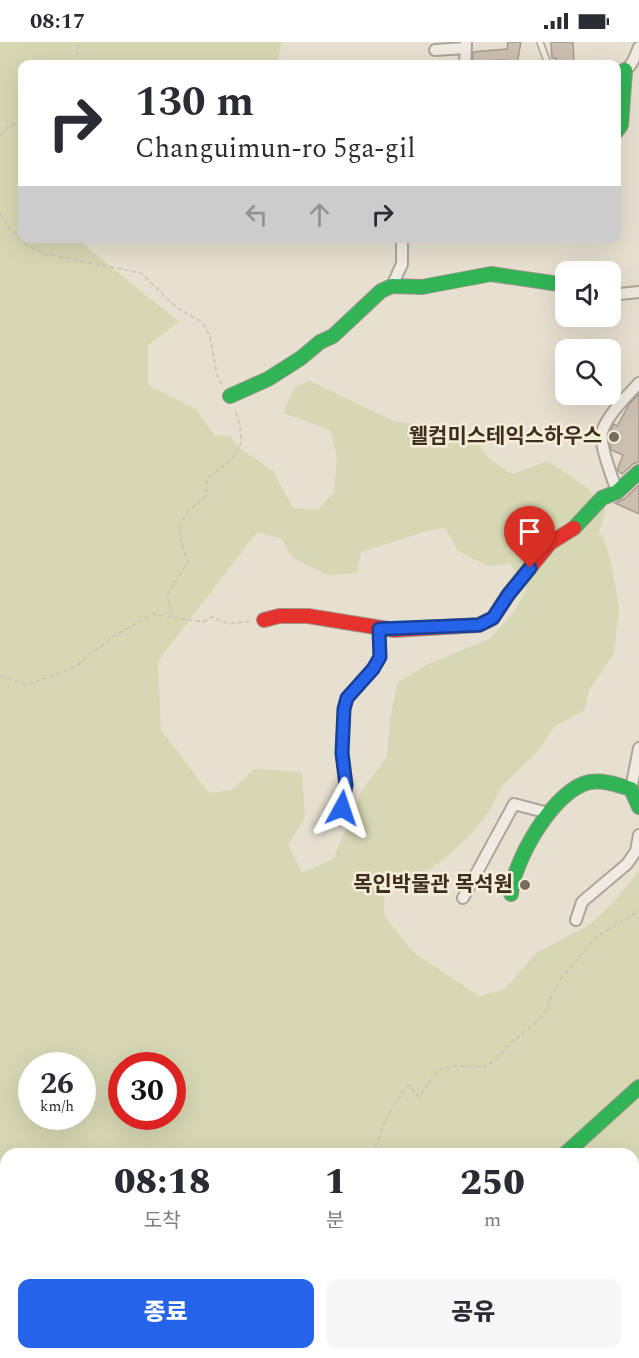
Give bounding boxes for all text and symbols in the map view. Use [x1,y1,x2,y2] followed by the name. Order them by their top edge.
[30,5,85,38] text: 08:17
[135,71,254,134] text: 130 m
[36,84,114,162] icon: right
[135,128,415,170] text: Changuimun-ro 5ga-gil
[240,198,273,231] icon: left
[303,198,336,231] icon: ahead
[366,198,399,231] icon: right
[555,261,621,405] map controls
[555,261,621,327] button: sound
[555,339,621,405] button: search
[409,421,602,453] place label: 웰컴미스테익스하우스
[607,430,621,444] marker: 웰컴미스테익스하우스
[504,506,555,568] pin
[513,515,546,548] icon: arrive
[310,776,374,840] position arrow
[353,869,513,901] place label: 목인박물관 목석원
[518,878,532,892] marker: 목인박물관 목석원
[108,1052,186,1130] speed limit sign: 30
[40,1061,74,1107] text: 26
[40,1095,74,1118] text: km/h
[114,1155,211,1210] text: 08:18
[325,1155,346,1210] text: 1
[460,1156,525,1211] text: 250
[484,1205,501,1235] text: m
[144,1206,181,1236] text: 도착
[326,1206,345,1236] text: 분
[18,1279,314,1348] button: 종료
[326,1279,621,1348] button: 공유

